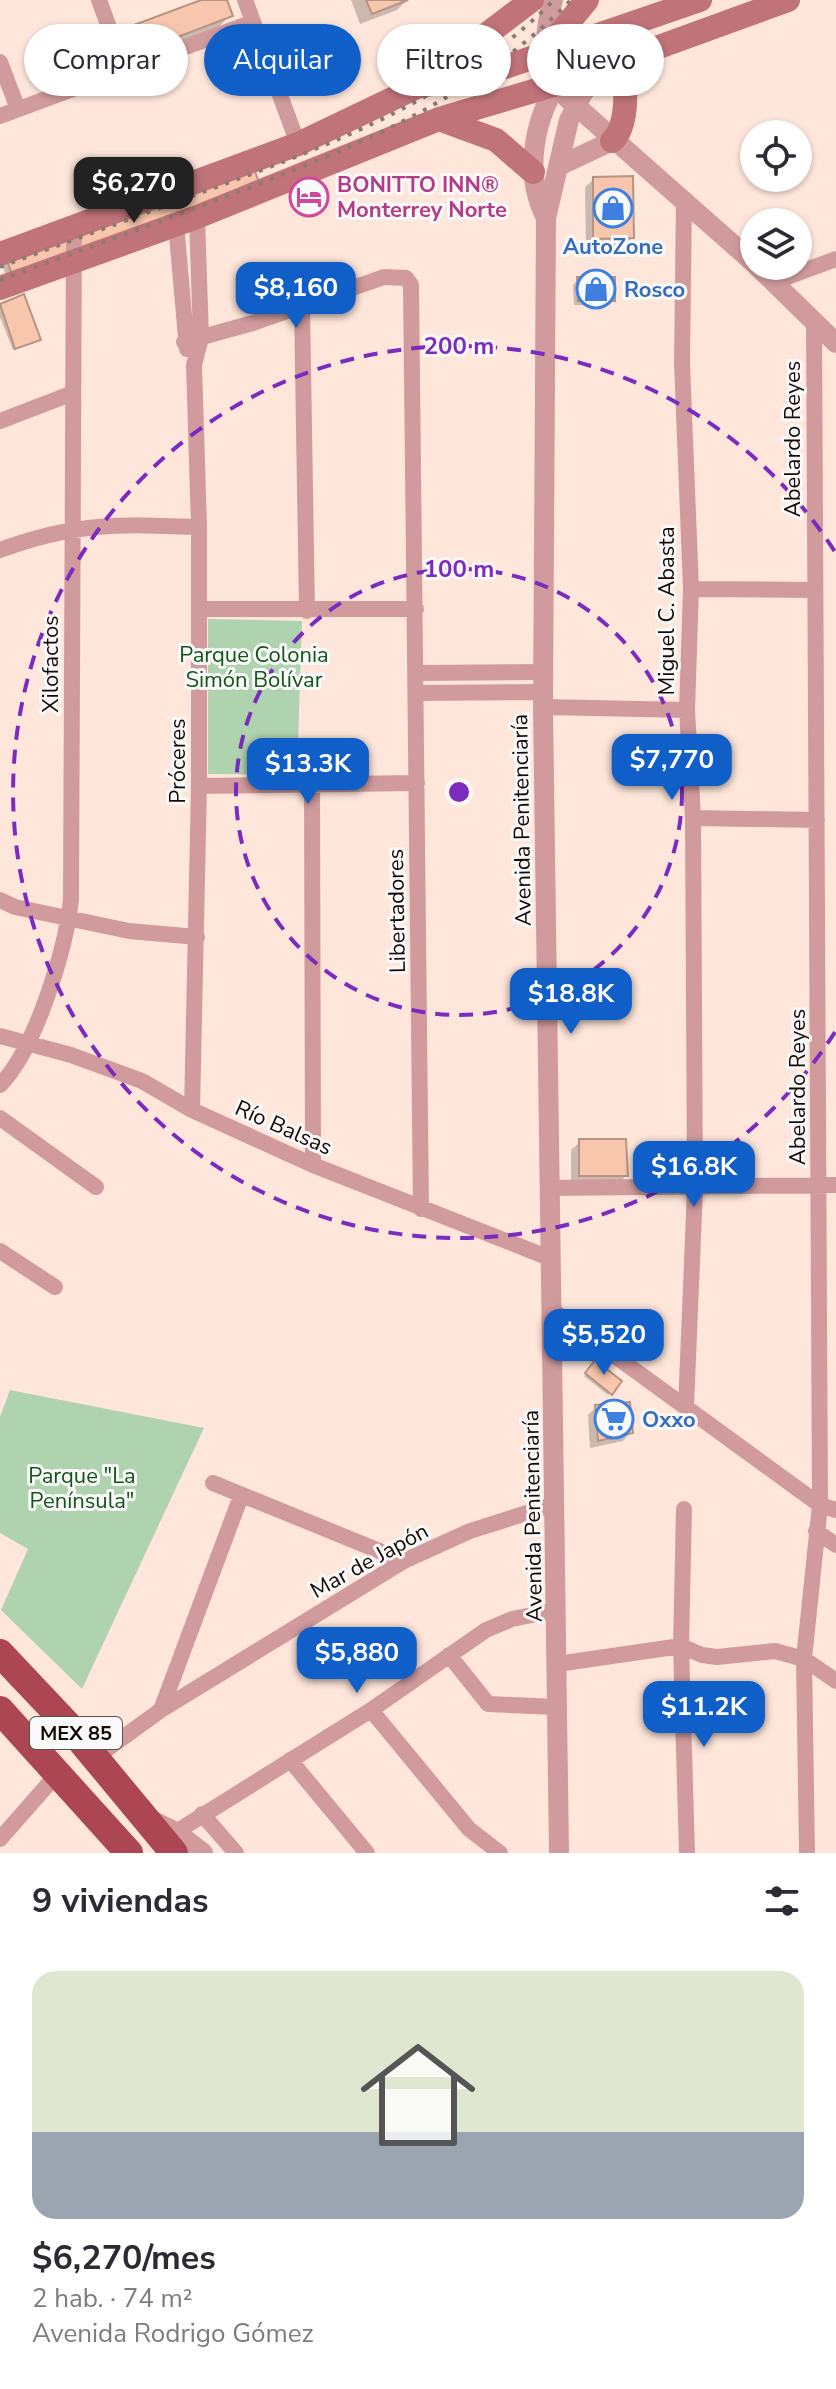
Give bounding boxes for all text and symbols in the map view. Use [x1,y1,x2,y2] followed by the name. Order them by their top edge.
[24,24,188,96] chip: Comprar
[204,24,361,96] chip: Alquilar
[377,24,511,96] chip: Filtros
[527,24,664,96] chip: Nuevo
[740,120,812,280] map controls
[740,120,812,192] button: locate
[69,157,199,225] pin: $6,270
[92,165,176,200] text: $6,270
[337,170,507,225] place label: BONITTO INN® Monterrey Norte
[288,176,330,218] hotel icon: BONITTO INN® Monterrey Norte
[592,187,634,229] shop icon: AutoZone
[740,208,812,280] button: layers
[563,232,663,262] place label: AutoZone
[231,262,361,330] pin: $8,160
[575,268,617,310] shop icon: Rosco
[254,270,338,305] text: $8,160
[624,275,685,305] place label: Rosco
[424,330,494,362] text: 200 m
[778,361,808,517] street label: Abelardo Reyes
[652,526,682,696] street label: Miguel C. Abasta
[424,553,494,585] text: 100 m
[36,615,66,713] street label: Xilofactos
[179,640,329,695] park label: Parque Colonia Simón Bolívar
[505,714,539,926] street label: Avenida Penitenciaría
[163,718,193,804] street label: Próceres
[607,734,737,802] pin: $7,770
[243,738,373,806] pin: $13.3K
[630,742,714,777] text: $7,770
[265,746,351,781] text: $13.3K
[445,778,473,806] centre of rings
[381,848,413,973] street label: Libertadores
[506,968,636,1036] pin: $18.8K
[528,976,614,1011] text: $18.8K
[783,1009,813,1165] street label: Abelardo Reyes
[230,1093,337,1163] street label: Río Balsas
[629,1141,759,1209] pin: $16.8K
[651,1149,737,1184] text: $16.8K
[539,1309,669,1377] pin: $5,520
[562,1317,646,1352] text: $5,520
[593,1398,635,1440] supermarket icon: Oxxo
[642,1405,696,1435] place label: Oxxo
[516,1410,550,1622] street label: Avenida Penitenciaría
[28,1461,136,1516] park label: Parque "La Península"
[305,1516,434,1606] street label: Mar de Japón
[292,1627,422,1695] pin: $5,880
[315,1635,399,1670] text: $5,880
[639,1681,769,1749] pin: $11.2K
[661,1689,747,1724] text: $11.2K
[30,1717,122,1749] road number: MEX 85
[32,1878,209,1924] text: 9 viviendas
[760,1879,804,1923] icon: filters
[346,2023,490,2167] icon: home
[32,2235,216,2281] text: $6,270/mes
[32,2281,193,2316] text: 2 hab. · 74 m²
[32,2316,314,2351] text: Avenida Rodrigo Gómez

